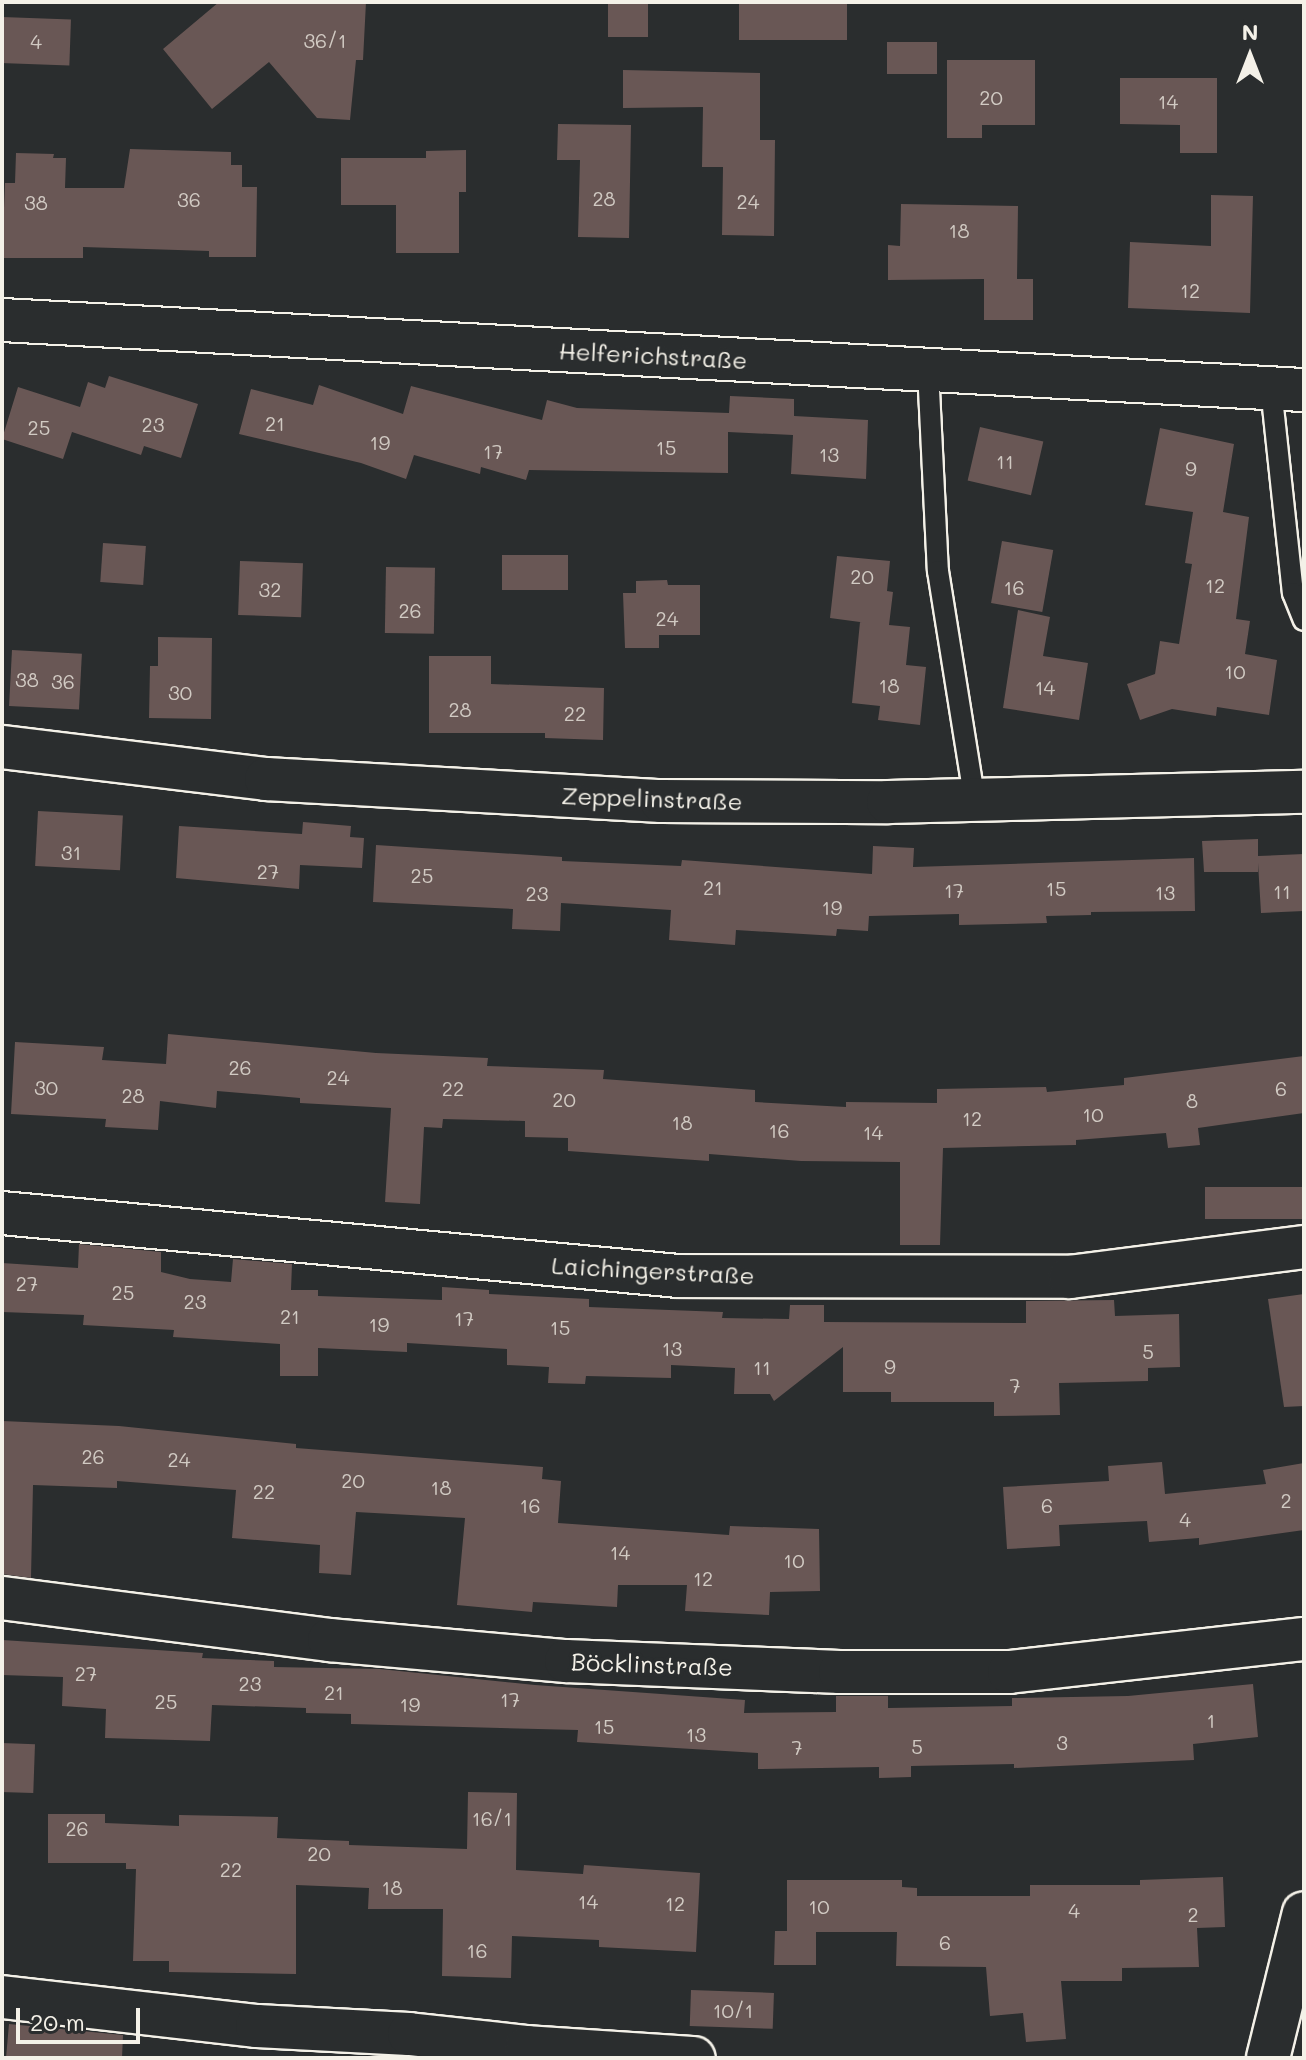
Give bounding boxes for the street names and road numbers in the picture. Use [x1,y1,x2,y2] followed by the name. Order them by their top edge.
[558,336,748,374] street label: Helferichstraße
[561,780,743,816] street label: Zeppelinstraße
[551,1250,755,1290] street label: Laichingerstraße
[571,1647,733,1681] street label: Böcklinstraße

